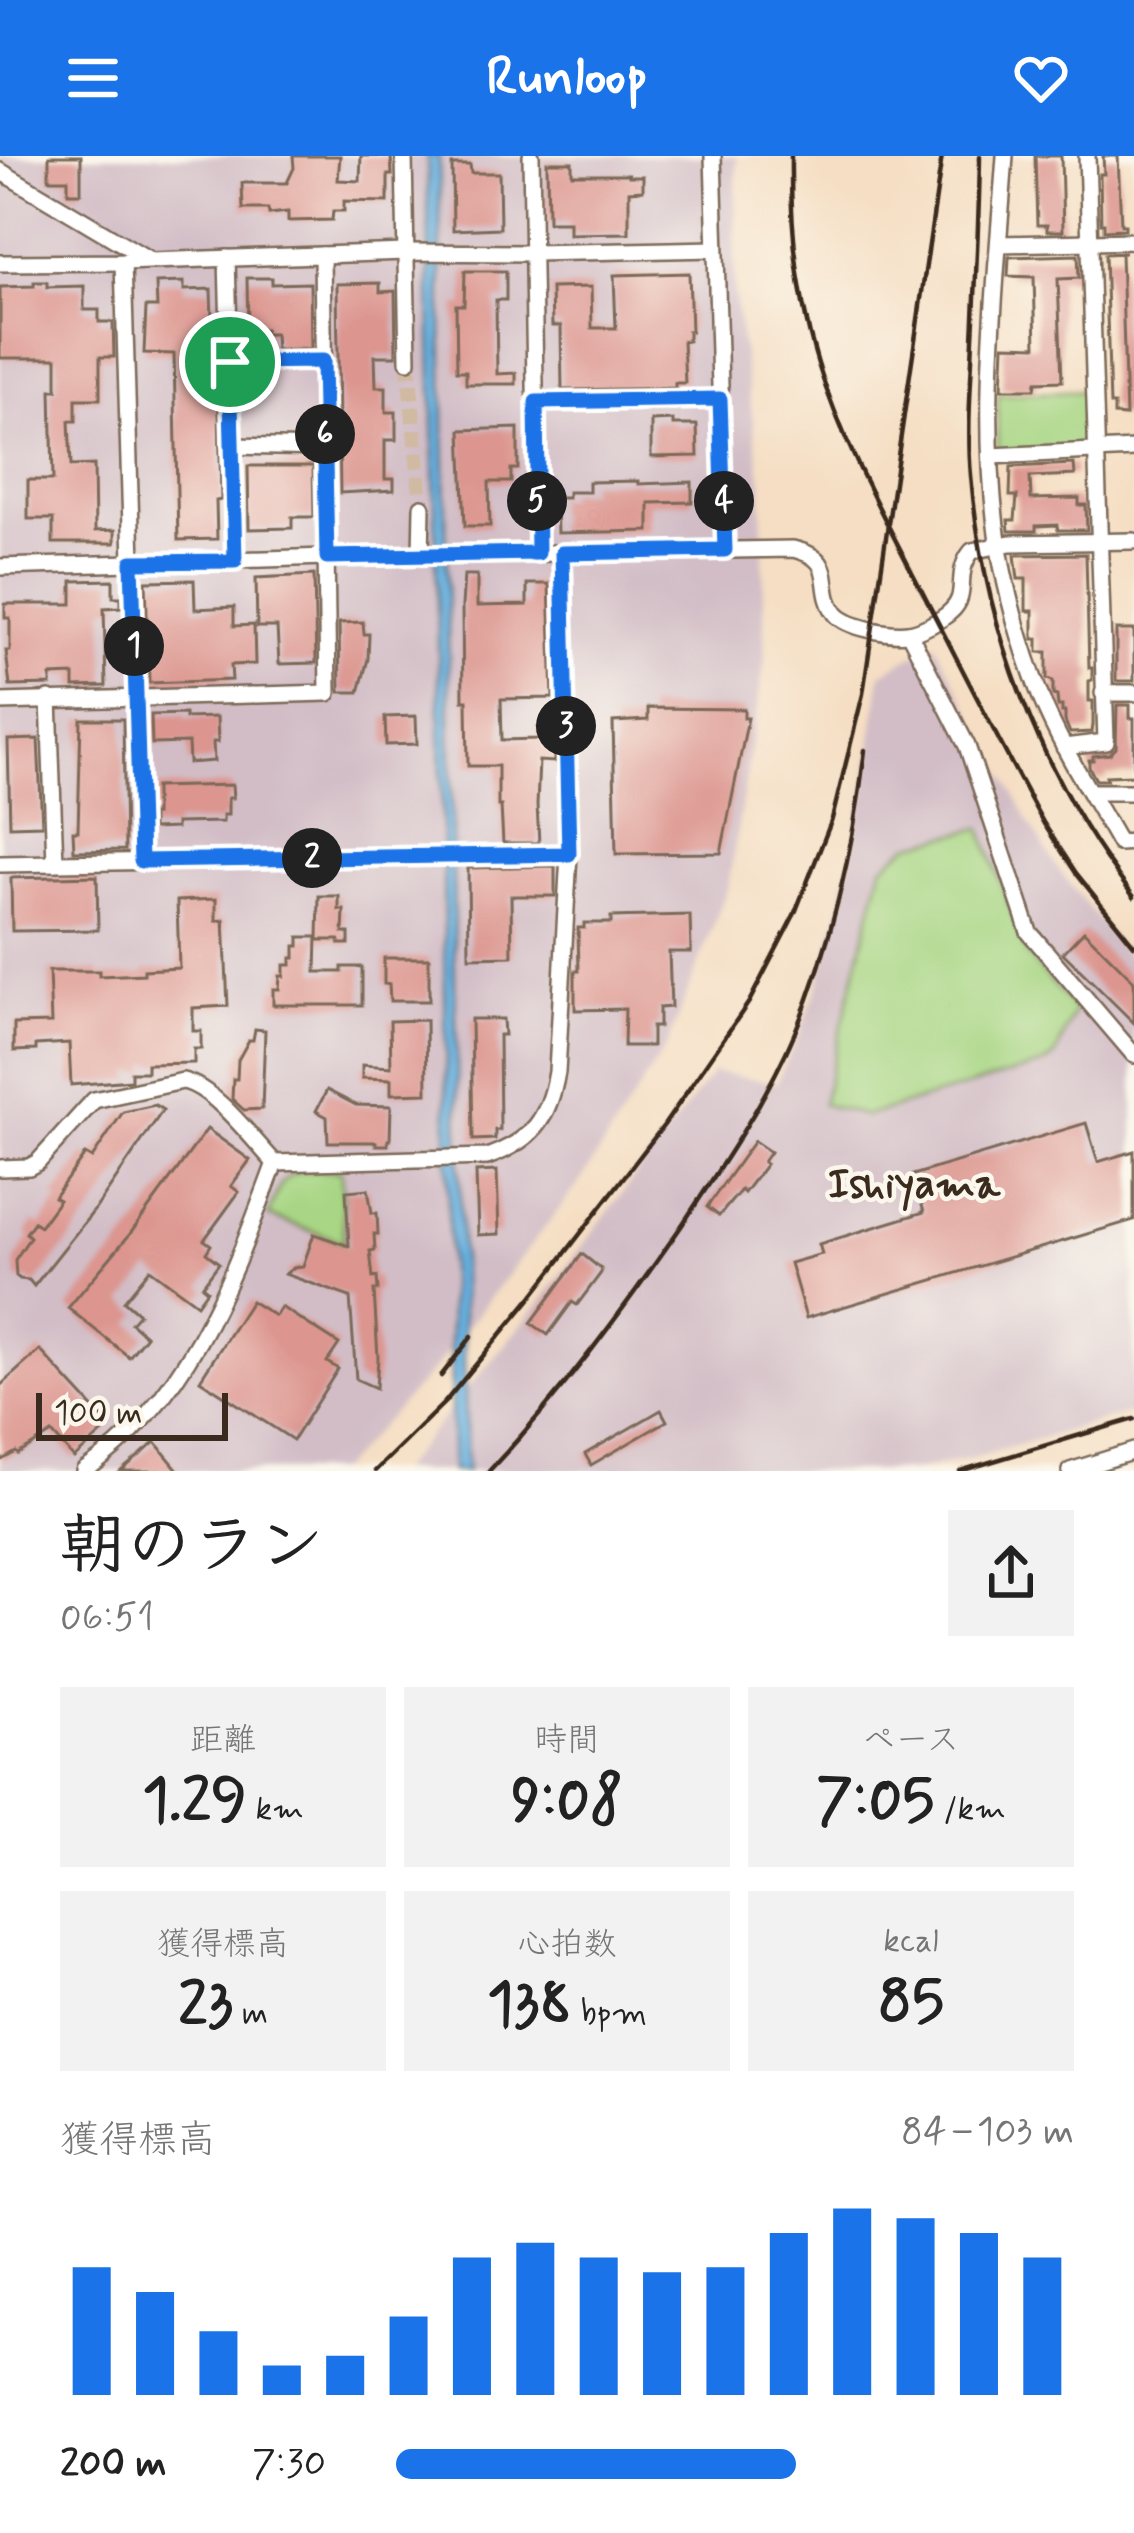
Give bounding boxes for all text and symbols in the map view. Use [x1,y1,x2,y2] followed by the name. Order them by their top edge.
[486,43,648,114] text: Runloop
[60,45,126,111] icon: menu
[1008,45,1074,111] icon: heart
[179,311,281,413] pin
[197,329,263,395] icon: arrive
[295,404,355,464] pin: 6
[317,412,333,456] text: 6
[507,471,567,531] pin: 5
[694,471,754,531] pin: 4
[527,479,547,523] text: 5
[714,479,734,523] text: 4
[104,616,164,676] pin: 1
[127,624,141,668] text: 1
[536,696,596,756] pin: 3
[559,704,573,748] text: 3
[282,828,342,888] pin: 2
[304,836,320,880] text: 2
[828,1158,1002,1213] district label: Ishiyama
[36,1387,228,1440] scale bar
[54,1392,143,1436] text: 100 m
[60,1505,324,1591] text: 朝のラン
[948,1510,1074,1636] button: share
[60,1593,154,1644] text: 06:51
[190,1719,256,1763] text: 距離
[534,1719,600,1763] text: 時間
[862,1719,960,1763] text: ペース
[142,1763,247,1842] text: 1.29
[511,1763,623,1842] text: 9:08
[816,1763,934,1842] text: 7:05
[247,1788,304,1832] text: km
[934,1788,1006,1832] text: /km
[883,1920,939,1964] text: kcal
[157,1923,289,1967] text: 獲得標高
[518,1923,617,1967] text: 心拍数
[878,1964,944,2043] text: 85
[178,1967,233,2046] text: 23
[487,1967,572,2046] text: 138
[233,1992,268,2036] text: m
[572,1992,647,2036] text: bpm
[901,2107,1074,2158] text: 84–103 m
[60,2116,216,2167] text: 獲得標高
[60,2439,166,2490] text: 200 m
[252,2439,326,2490] text: 7:30

